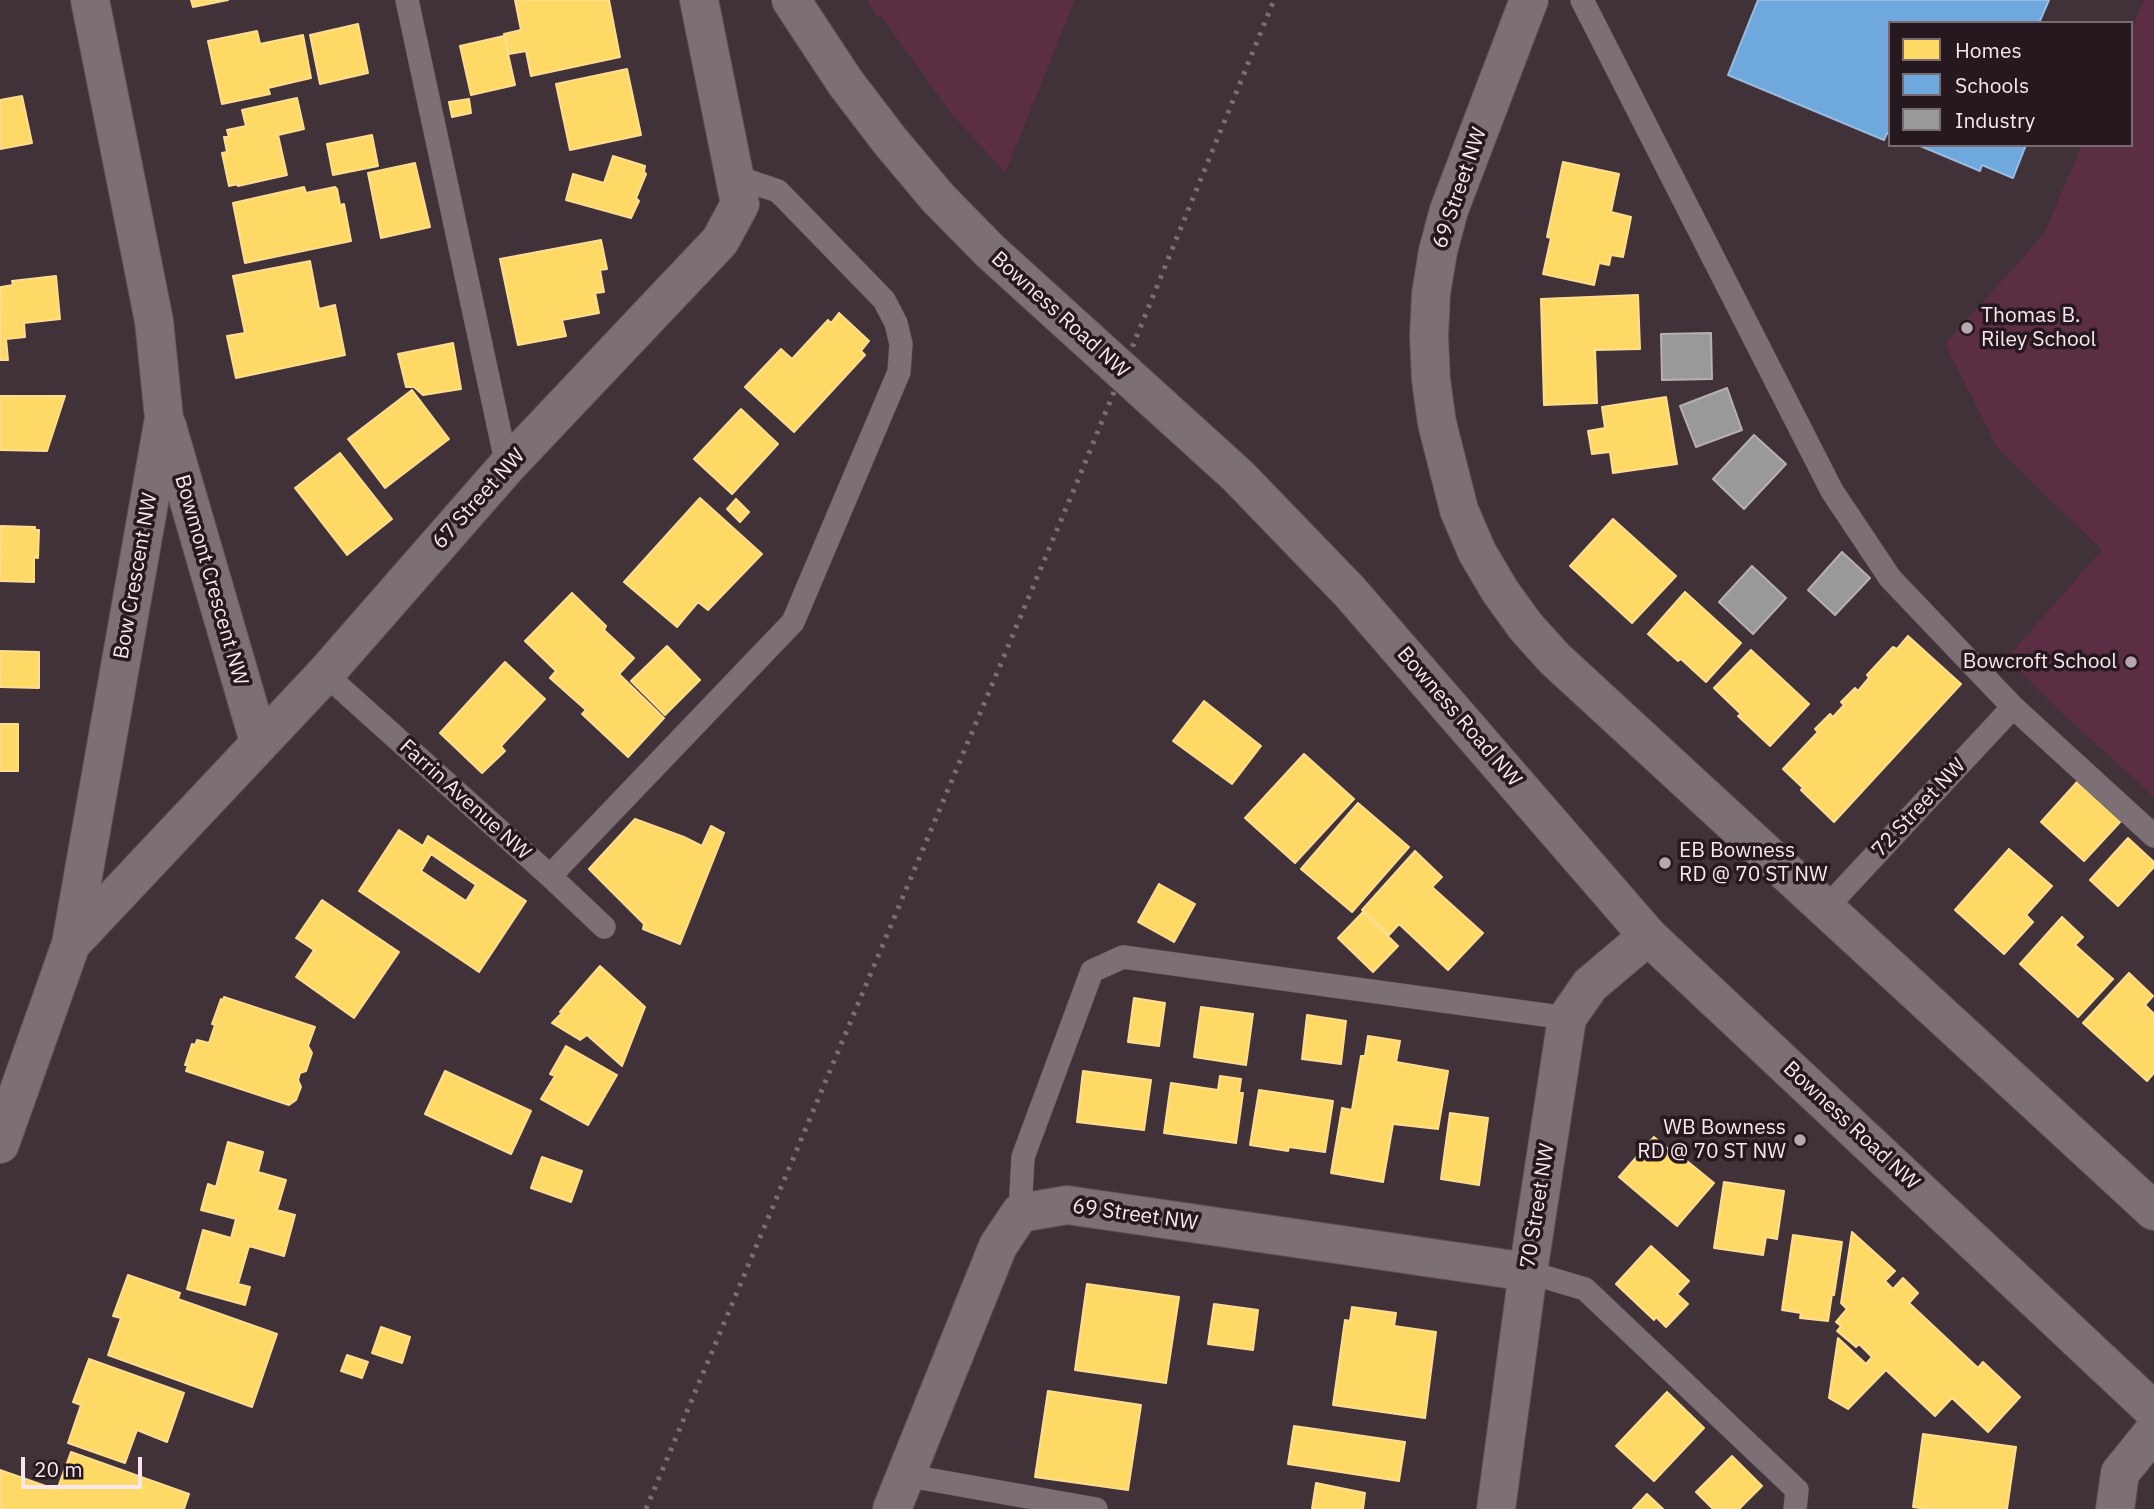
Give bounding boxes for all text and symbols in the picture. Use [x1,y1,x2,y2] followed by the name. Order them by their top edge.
[1888,21,2133,147] legend
[1955,36,2022,64] text: Homes
[1955,71,2029,99] text: Schools
[1955,106,2035,134] text: Industry
[1428,124,1492,252] street label: 69 Street NW
[986,246,1134,384] street label: Bowness Road NW
[1981,303,2096,353] place label: Thomas B. Riley School
[1959,320,1975,336] marker: Thomas B. Riley School
[427,444,531,554] street label: 67 Street NW
[169,472,253,688] street label: Bowmont Crescent NW
[109,491,163,661] street label: Bow Crescent NW
[1391,642,1527,792] street label: Bowness Road NW
[1963,649,2117,675] place label: Bowcroft School
[2123,654,2139,670] marker: Bowcroft School
[394,734,536,866] street label: Farrin Avenue NW
[1867,753,1971,863] street label: 72 Street NW
[1679,838,1828,888] place label: EB Bowness RD @ 70 ST NW
[1657,855,1673,871] marker: EB Bowness RD @ 70 ST NW
[1778,1056,1924,1196] street label: Bowness Road NW
[1637,1115,1786,1165] place label: WB Bowness RD @ 70 ST NW
[1792,1132,1808,1148] marker: WB Bowness RD @ 70 ST NW
[1516,1142,1560,1270] street label: 70 Street NW
[1071,1194,1199,1236] street label: 69 Street NW
[24,1442,145,1486] scale bar
[34,1455,83,1483] text: 20 m

